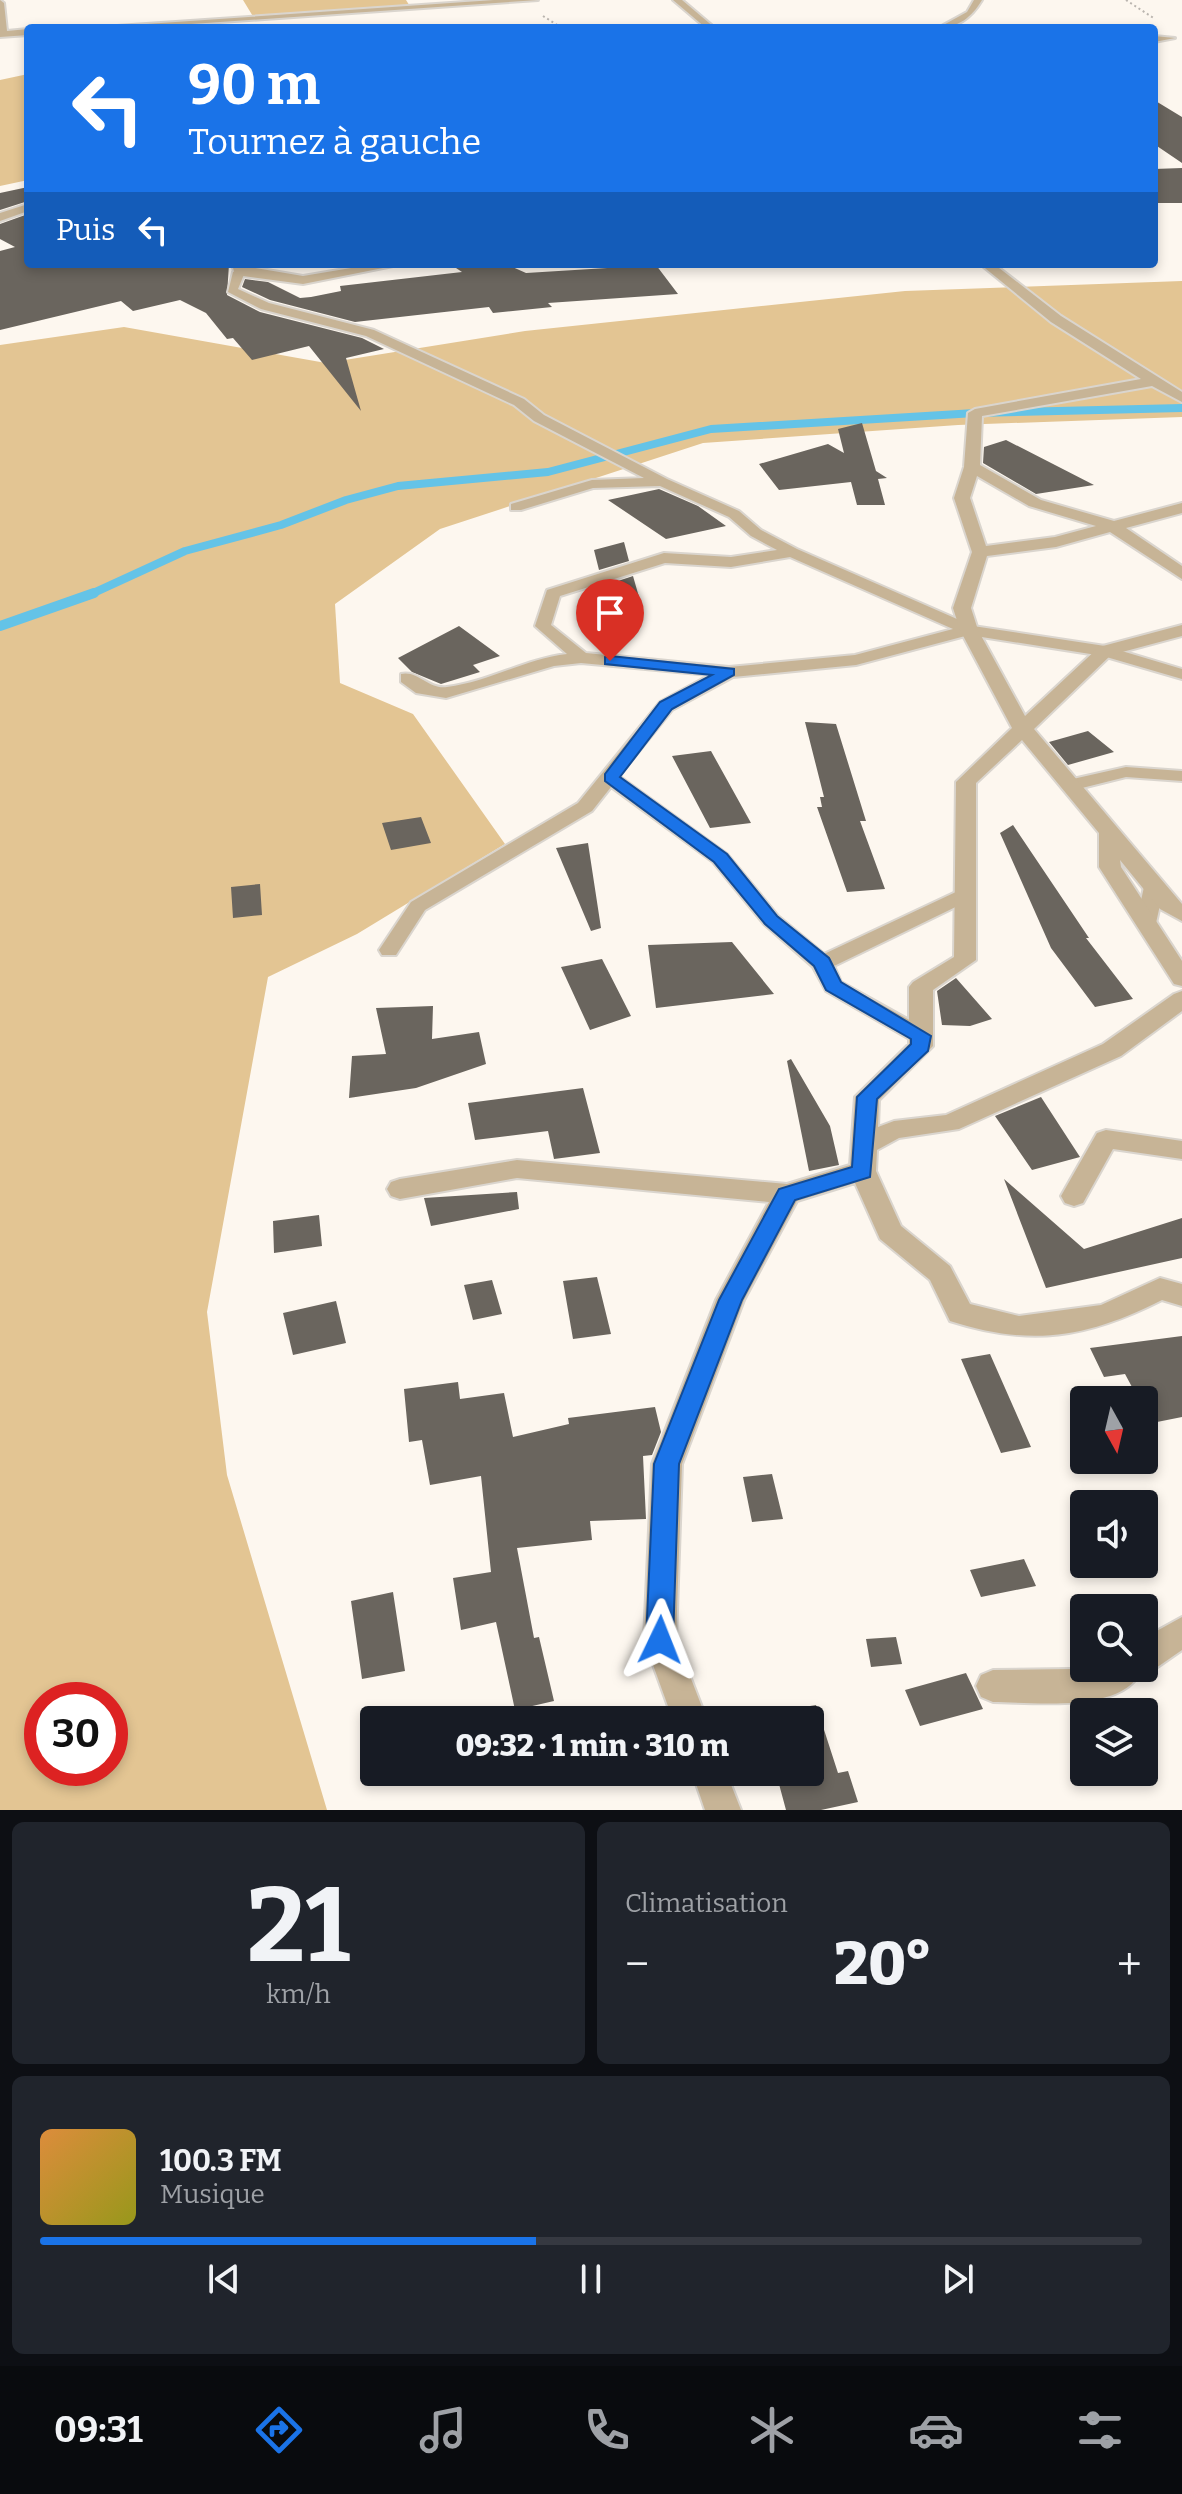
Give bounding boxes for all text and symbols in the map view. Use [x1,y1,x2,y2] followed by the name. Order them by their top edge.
[188,52,320,119] text: 90 m
[56,56,160,160] icon: left
[188,120,481,164] text: Tournez à gauche
[131,208,175,252] icon: left
[56,212,115,248] text: Puis
[576,579,644,661] pin
[588,591,632,635] icon: arrive
[1070,1386,1158,1474] north arrow
[1070,1386,1158,1786] map controls
[1070,1490,1158,1578] button: sound
[1070,1594,1158,1682] button: search
[618,1598,702,1682] position arrow
[24,1682,128,1786] speed limit sign: 30
[1070,1698,1158,1786] button: layers
[455,1728,729,1764] text: 09:32 · 1 min · 310 m
[247,1864,350,1989] text: 21
[625,1888,788,1919] text: Climatisation
[834,1928,932,2000] text: 20°
[625,1938,649,1991] text: −
[1117,1938,1142,1991] text: +
[266,1979,331,2010] text: km/h
[160,2143,282,2179] text: 100.3 FM
[160,2179,265,2210] text: Musique
[202,2257,246,2301] icon: previous
[569,2257,613,2301] icon: pause
[936,2257,980,2301] icon: next
[251,2402,307,2458] icon: directions
[415,2402,471,2458] icon: music
[579,2402,635,2458] icon: phone
[744,2402,800,2458] icon: climate
[908,2402,964,2458] icon: car
[1072,2402,1128,2458] icon: filters
[54,2408,143,2452] text: 09:31

